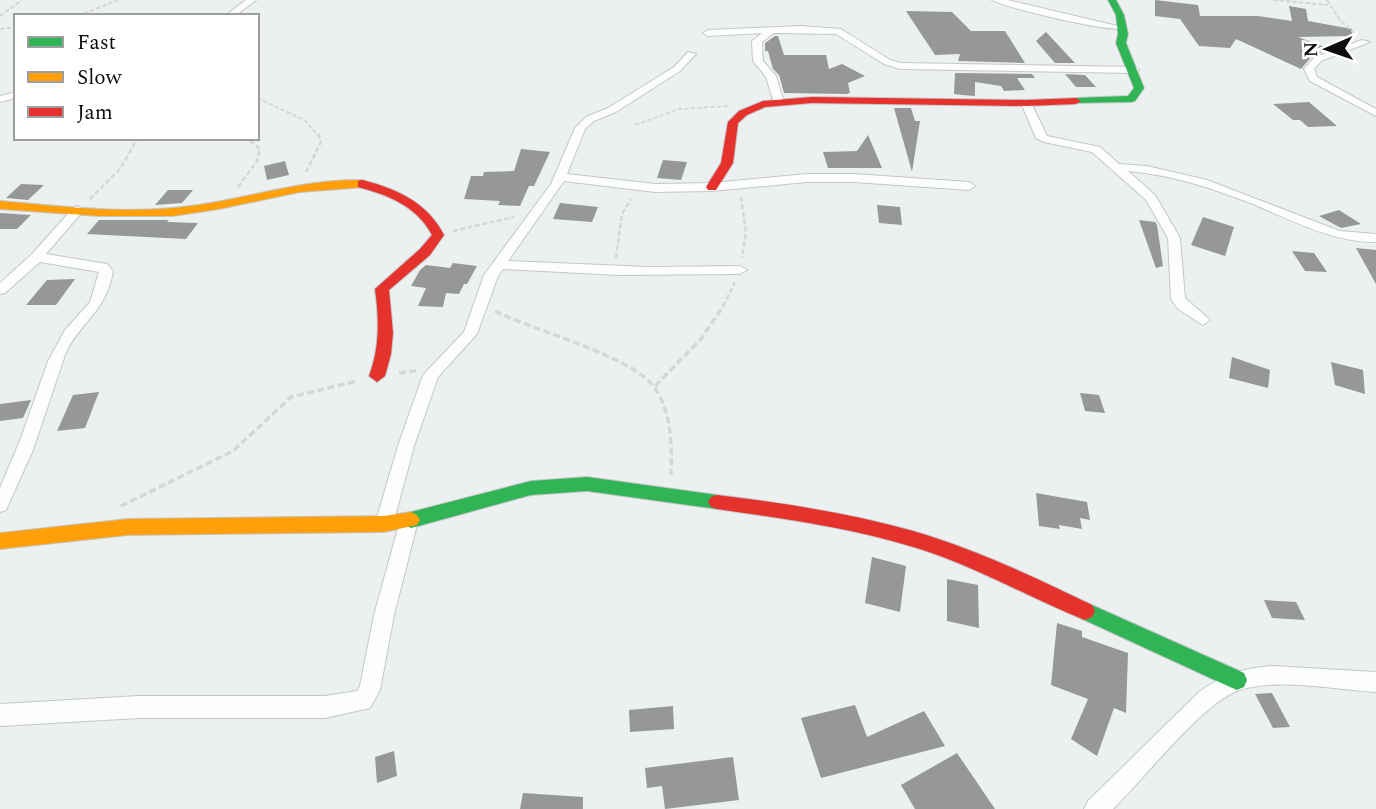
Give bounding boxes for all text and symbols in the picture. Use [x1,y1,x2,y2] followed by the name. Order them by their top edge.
[14,14,259,140] legend
[1292,14,1362,84] north arrow
[77,27,116,59] text: Fast
[1297,41,1326,58] text: N
[77,62,123,94] text: Slow
[77,97,113,129] text: Jam

